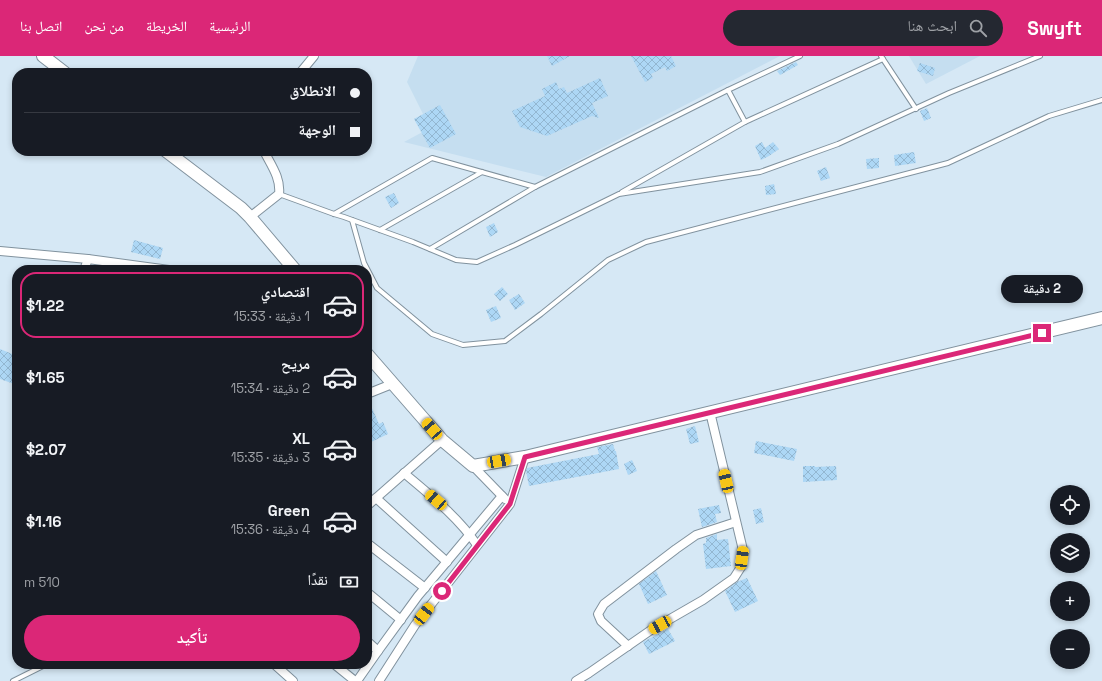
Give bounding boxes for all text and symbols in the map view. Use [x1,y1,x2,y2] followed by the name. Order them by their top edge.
[723,10,1003,46] search box
[908,16,957,35] text: ابحث هنا
[1027,16,1082,41] text: Swyft
[20,17,62,35] text: اتصل بنا
[84,17,124,35] text: من نحن
[146,17,187,35] text: الخريطة
[209,17,251,35] text: الرئيسية
[967,17,989,39] icon: search
[290,81,336,100] text: الانطلاق
[298,120,336,139] text: الوجهة
[1001,275,1083,303] callout: 2 دقيقة
[1023,280,1061,297] text: 2 دقيقة
[261,282,310,301] text: اقتصادي
[322,287,358,323] icon: car
[26,296,64,315] text: $1.22
[233,308,310,325] text: 1 دقيقة · 15:33
[1033,324,1051,342] route end
[281,354,310,373] text: مريح
[322,359,358,395] icon: car
[26,368,64,387] text: $1.65
[231,380,310,397] text: 2 دقيقة · 15:34
[420,416,444,442] car
[292,429,310,448] text: XL
[322,431,358,467] icon: car
[26,440,66,459] text: $2.07
[231,449,310,466] text: 3 دقيقة · 15:35
[486,453,512,469] car
[717,468,735,494] car
[1050,485,1090,669] map controls
[1050,485,1090,525] button: locate
[423,488,449,512] car
[268,501,310,520] text: Green
[322,503,358,539] icon: car
[26,512,62,531] text: $1.16
[231,521,310,538] text: 4 دقيقة · 15:36
[1050,533,1090,573] button: layers
[734,545,750,571] car
[307,570,328,589] text: نقدًا
[338,571,360,593] icon: cash
[24,574,60,591] text: 510 m
[1050,581,1090,621] button: +
[433,582,451,600] route start
[412,601,436,627] car
[647,614,673,636] car
[24,615,360,661] button: تأكيد
[1050,629,1090,669] button: −

